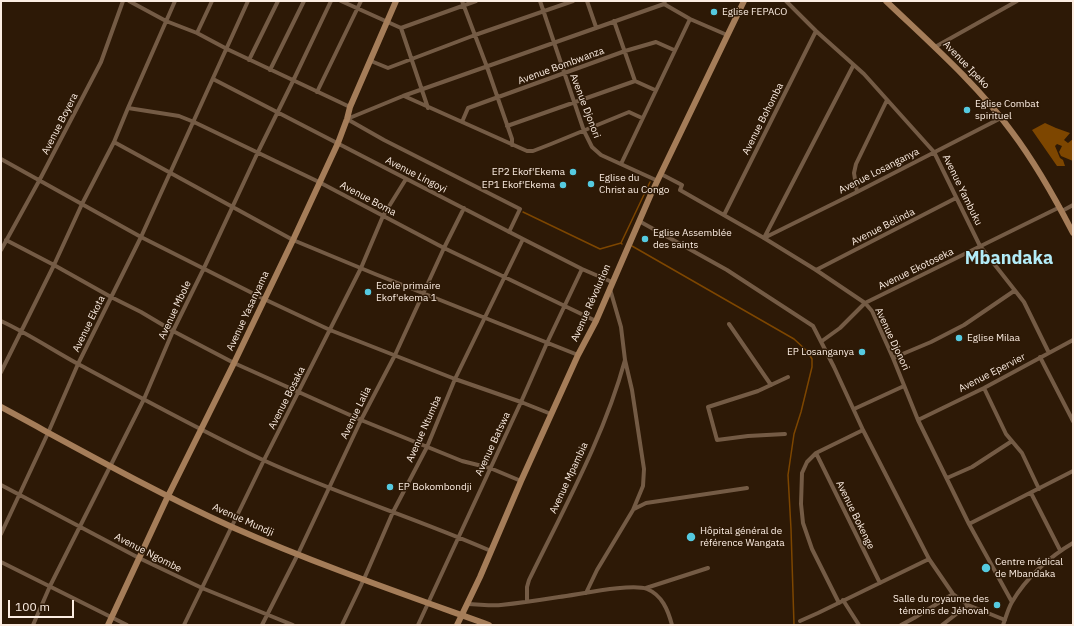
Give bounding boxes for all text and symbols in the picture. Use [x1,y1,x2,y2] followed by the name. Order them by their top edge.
[722,6,787,18] place label: Eglise FEPACO
[709,7,719,17] marker: Eglise FEPACO
[940,39,992,91] street label: Avenue Ipeko
[516,45,606,87] street label: Avenue Bombwanza
[567,72,603,140] street label: Avenue Djonori
[740,81,786,157] street label: Avenue Bohomba
[39,91,81,157] street label: Avenue Boyera
[975,98,1039,122] place label: Eglise Combat spirituel
[962,105,972,115] marker: Eglise Combat spirituel
[837,146,921,196] street label: Avenue Losanganya
[940,153,984,227] street label: Avenue Yambuku
[383,154,449,196] street label: Avenue Lingoyi
[492,166,565,178] place label: EP2 Ekof'Ekema
[568,167,578,177] marker: EP2 Ekof'Ekema
[599,172,669,196] place label: Eglise du Christ au Congo
[338,179,398,219] street label: Avenue Boma
[482,179,555,191] place label: EP1 Ekof'Ekema
[586,179,596,189] marker: Eglise du Christ au Congo
[558,180,568,190] marker: EP1 Ekof'Ekema
[849,206,917,248] street label: Avenue Belinda
[653,227,732,250] place label: Eglise Assemblée des saints
[640,234,650,244] marker: Eglise Assemblée des saints
[876,246,956,292] street label: Avenue Ekotoseka
[965,248,1053,270] district label: Mbandaka
[569,262,613,344] street label: Avenue Révolution
[224,269,272,353] street label: Avenue Yasanyama
[156,279,194,341] street label: Avenue Mbole
[376,280,441,304] place label: Ecole primaire Ekof'ekema 1
[363,287,373,297] marker: Ecole primaire Ekof'ekema 1
[70,294,108,354] street label: Avenue Ekota
[872,306,912,372] street label: Avenue Djonori
[967,332,1020,344] place label: Eglise Milaa
[954,333,964,343] marker: Eglise Milaa
[787,346,854,358] place label: EP Losanganya
[857,347,867,357] marker: EP Losanganya
[957,351,1027,395] street label: Avenue Epervier
[266,365,308,431] street label: Avenue Bosaka
[338,385,374,441] street label: Avenue Lalia
[404,394,444,464] street label: Avenue Ntumba
[473,410,513,478] street label: Avenue Batswa
[547,440,591,516] street label: Avenue Mpambia
[833,479,877,551] street label: Avenue Bokenge
[398,481,472,493] place label: EP Bokombondji
[385,482,395,492] marker: EP Bokombondji
[210,501,276,539] street label: Avenue Mundji
[700,525,785,548] place label: Hôpital général de référence Wangata
[112,531,184,575] street label: Avenue Ngombe
[685,531,697,543] marker: Hôpital général de référence Wangata
[995,556,1063,580] place label: Centre médical de Mbandaka
[980,562,992,574] marker: Centre médical de Mbandaka
[10,592,76,618] scale bar
[893,593,989,616] place label: Salle du royaume des témoins de Jéhovah
[15,599,50,614] text: 100 m
[992,600,1002,610] marker: Salle du royaume des témoins de Jéhovah

